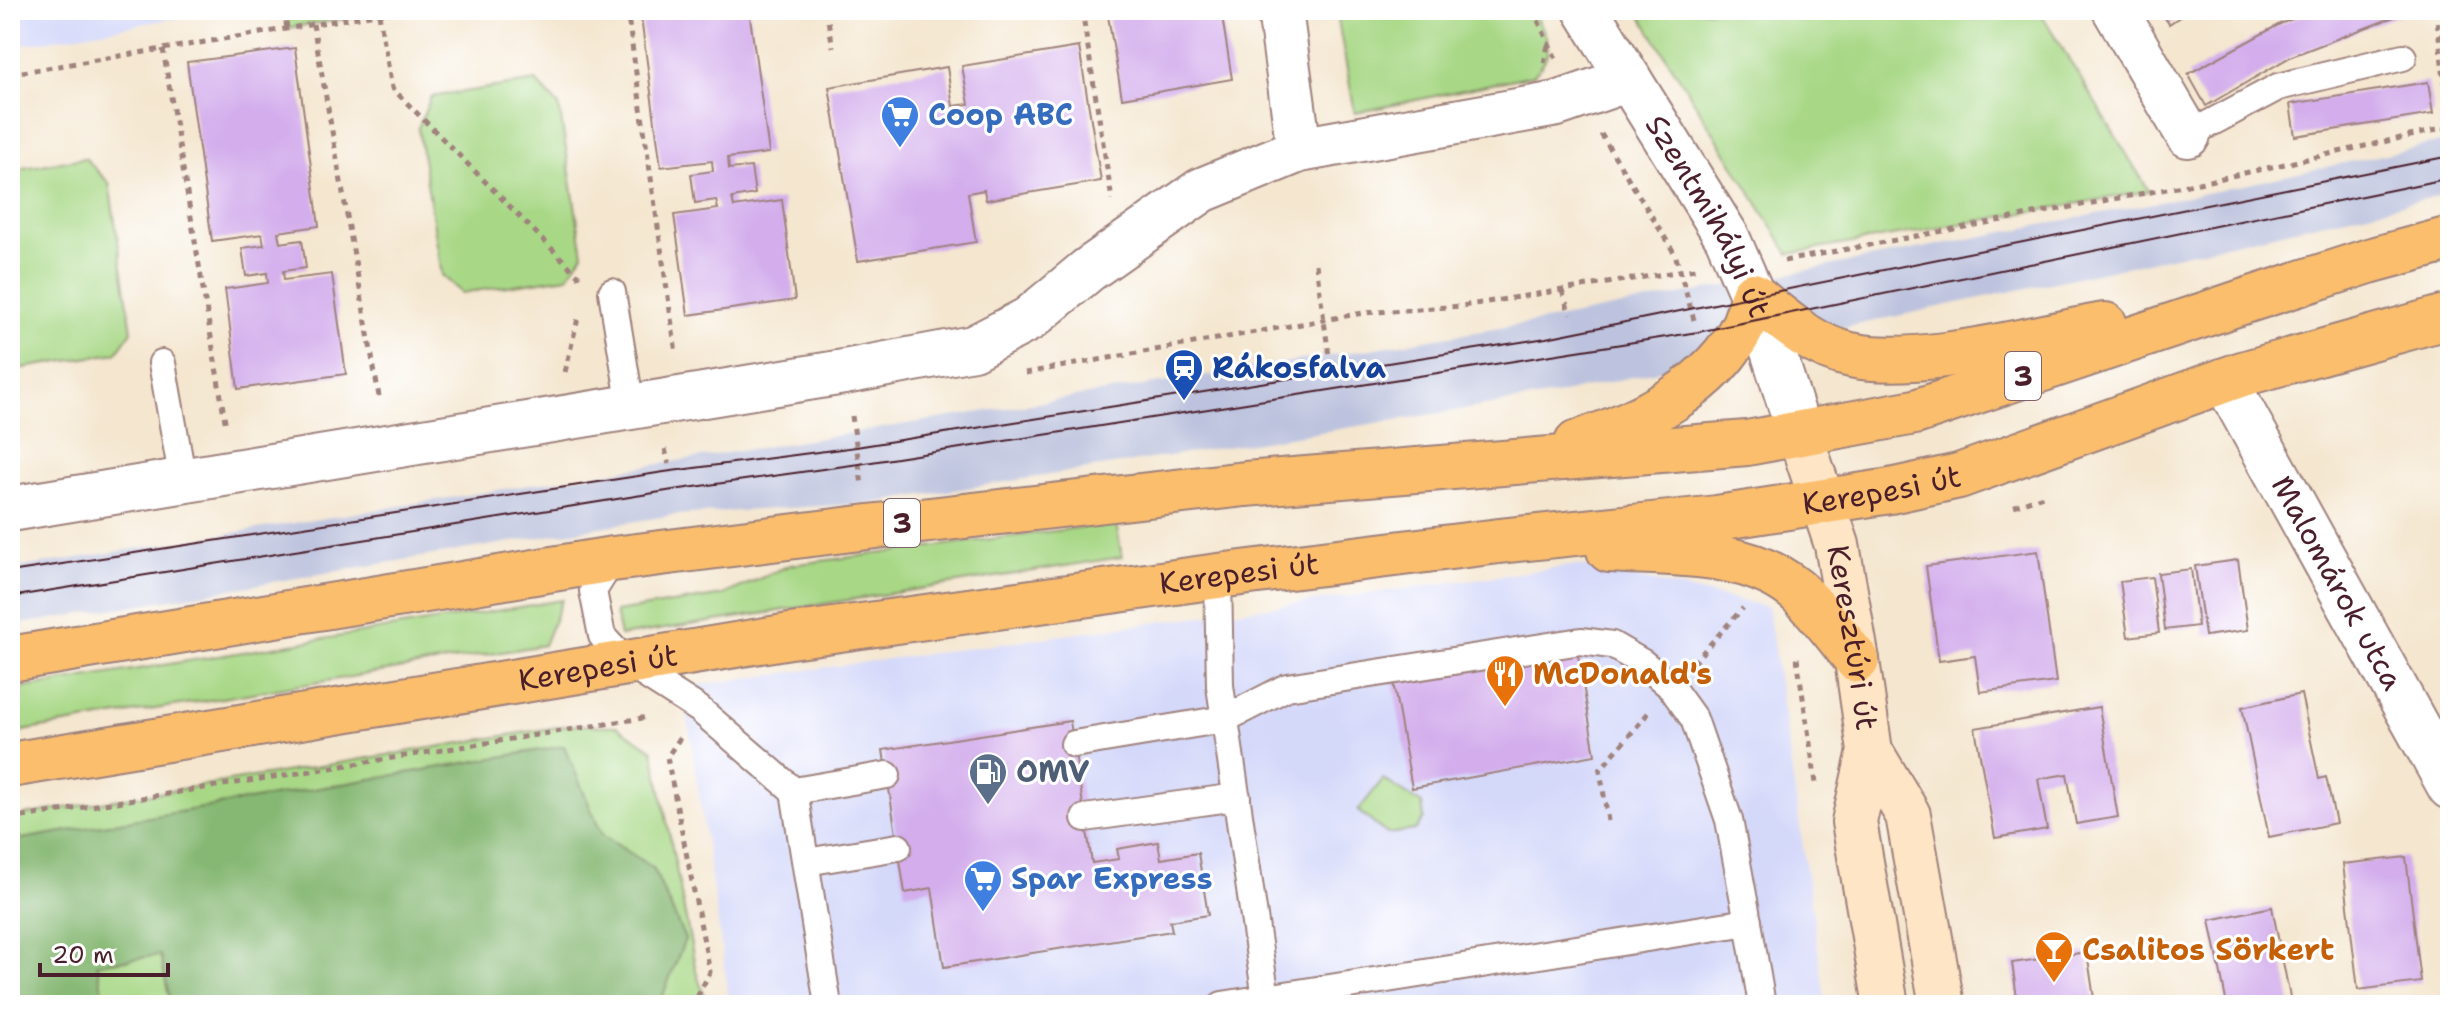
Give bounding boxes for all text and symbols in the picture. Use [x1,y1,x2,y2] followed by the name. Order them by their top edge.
[879,94,921,149] supermarket icon: Coop ABC
[928,94,1073,135] place label: Coop ABC
[1636,107,1780,324] street label: Szentmihályi út
[1163,347,1205,402] station icon: Rákosfalva
[1212,347,1386,388] place label: Rákosfalva
[2005,352,2041,400] road number: 3
[1799,455,1965,524] street label: Kerepesi út
[2262,468,2414,698] street label: Malomárok utca
[884,499,920,547] road number: 3
[1817,542,1888,733] street label: Keresztúri út
[1156,543,1321,604] street label: Kerepesi út
[515,634,681,701] street label: Kerepesi út
[1484,653,1526,708] restaurant icon: McDonald's
[1533,653,1712,694] place label: McDonald's
[967,751,1009,806] fuel station icon: OMV
[1016,751,1089,792] place label: OMV
[962,858,1004,913] supermarket icon: Spar Express
[1011,858,1212,899] place label: Spar Express
[40,927,168,977] scale bar
[2033,929,2075,984] bar icon: Csalitos Sörkert
[2082,929,2334,970] place label: Csalitos Sörkert
[52,939,114,971] text: 20 m

